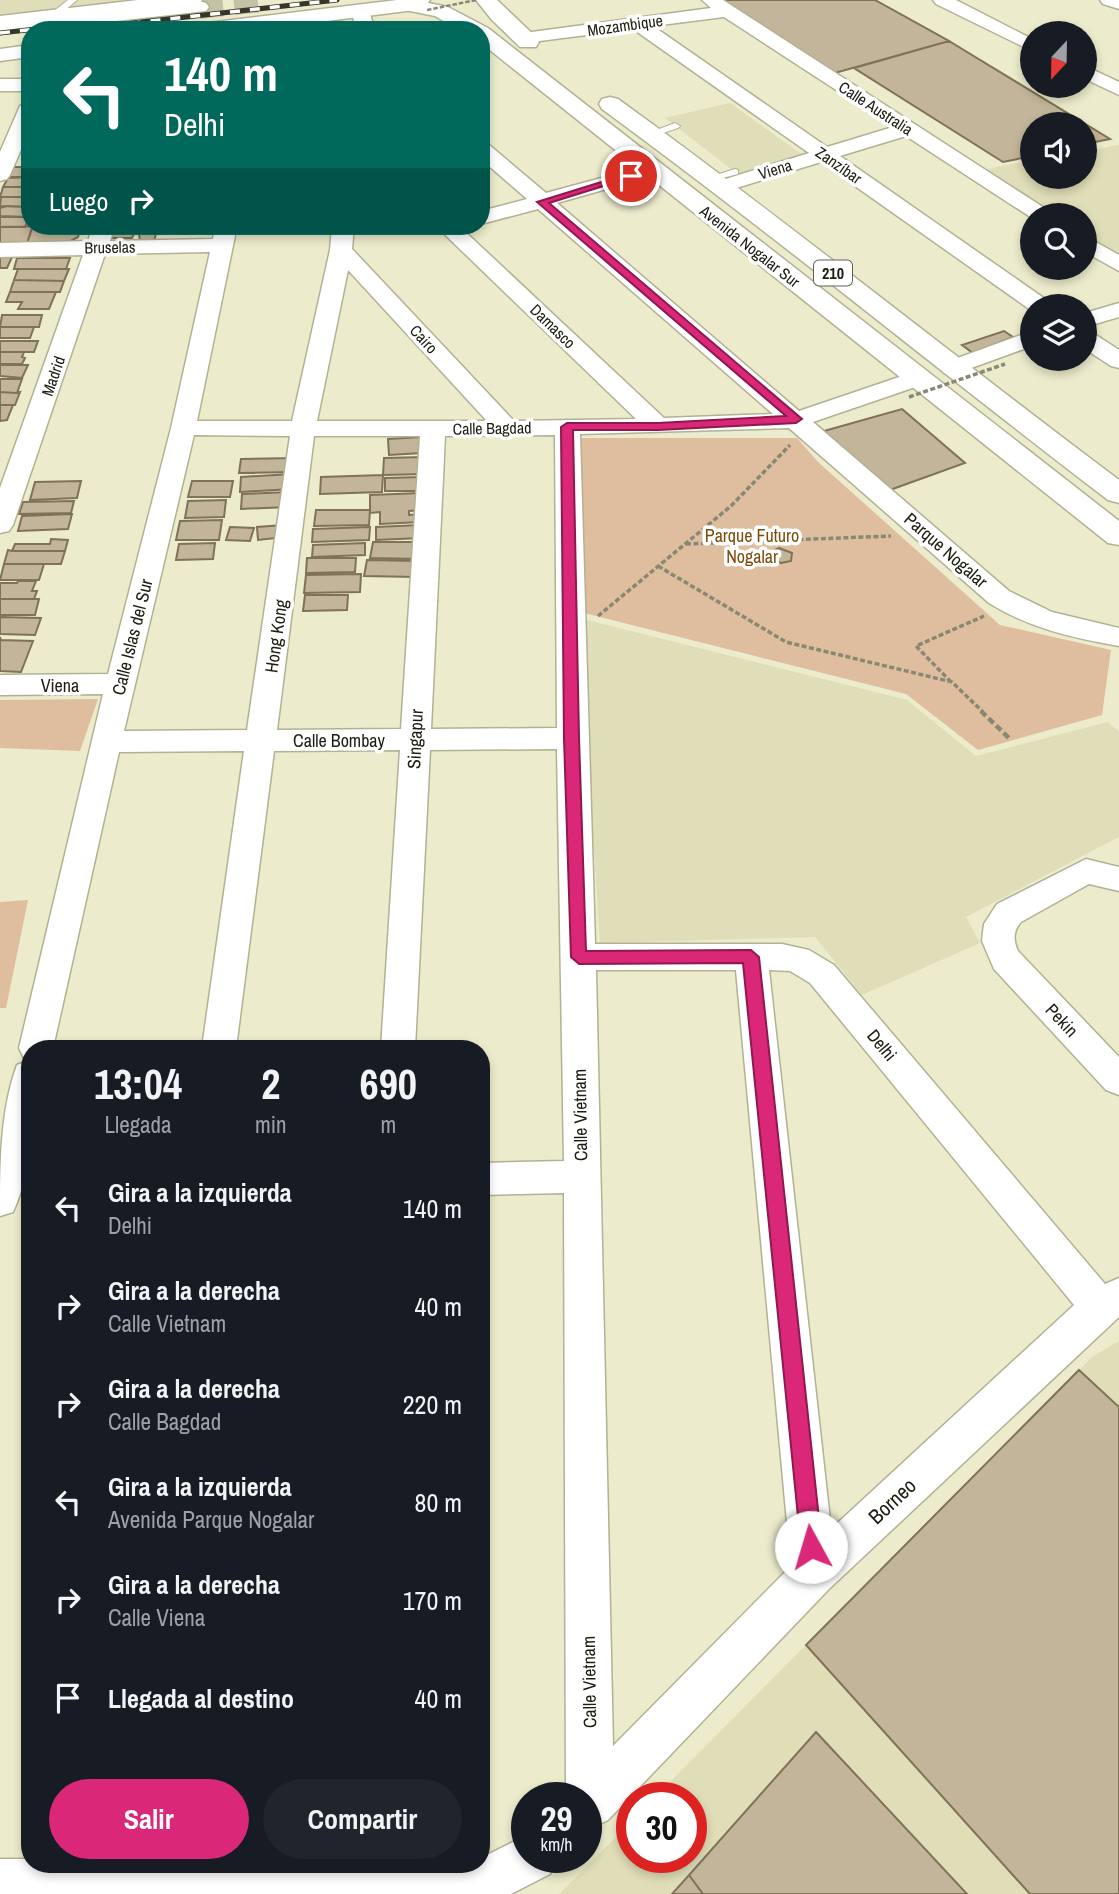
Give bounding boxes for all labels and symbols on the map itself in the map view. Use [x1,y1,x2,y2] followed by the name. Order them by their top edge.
[586,9,664,41] street label: Mozambique
[1020,21,1097,98] north arrow
[835,76,918,141] street label: Calle Australia
[811,141,867,189] street label: Zanzíbar
[601,146,661,206] pin
[755,153,795,185] street label: Viena
[695,199,805,292] street label: Avenida Nogalar Sur
[84,236,136,258] street label: Bruselas
[814,260,852,286] road number: 210
[525,299,581,353] street label: Damasco
[405,320,443,358] street label: Cairo
[36,353,70,399] street label: Madrid
[452,416,532,440] street label: Calle Bagdad
[899,507,993,593] street label: Parque Nogalar
[705,523,799,569] park label: Parque Futuro Nogalar
[105,576,159,698] street label: Calle Islas del Sur
[258,597,294,674] street label: Hong Kong
[41,673,79,698] street label: Viena
[401,708,429,770] street label: Singapur
[293,728,386,753] street label: Calle Bombay
[1040,998,1084,1042] street label: Pekin
[861,1024,903,1066] street label: Delhi
[567,1069,593,1161] street label: Calle Vietnam
[862,1471,922,1531] street label: Borneo
[774,1510,848,1584] position arrow
[576,1636,602,1728] street label: Calle Vietnam
[616,1782,707,1873] speed limit sign: 30

